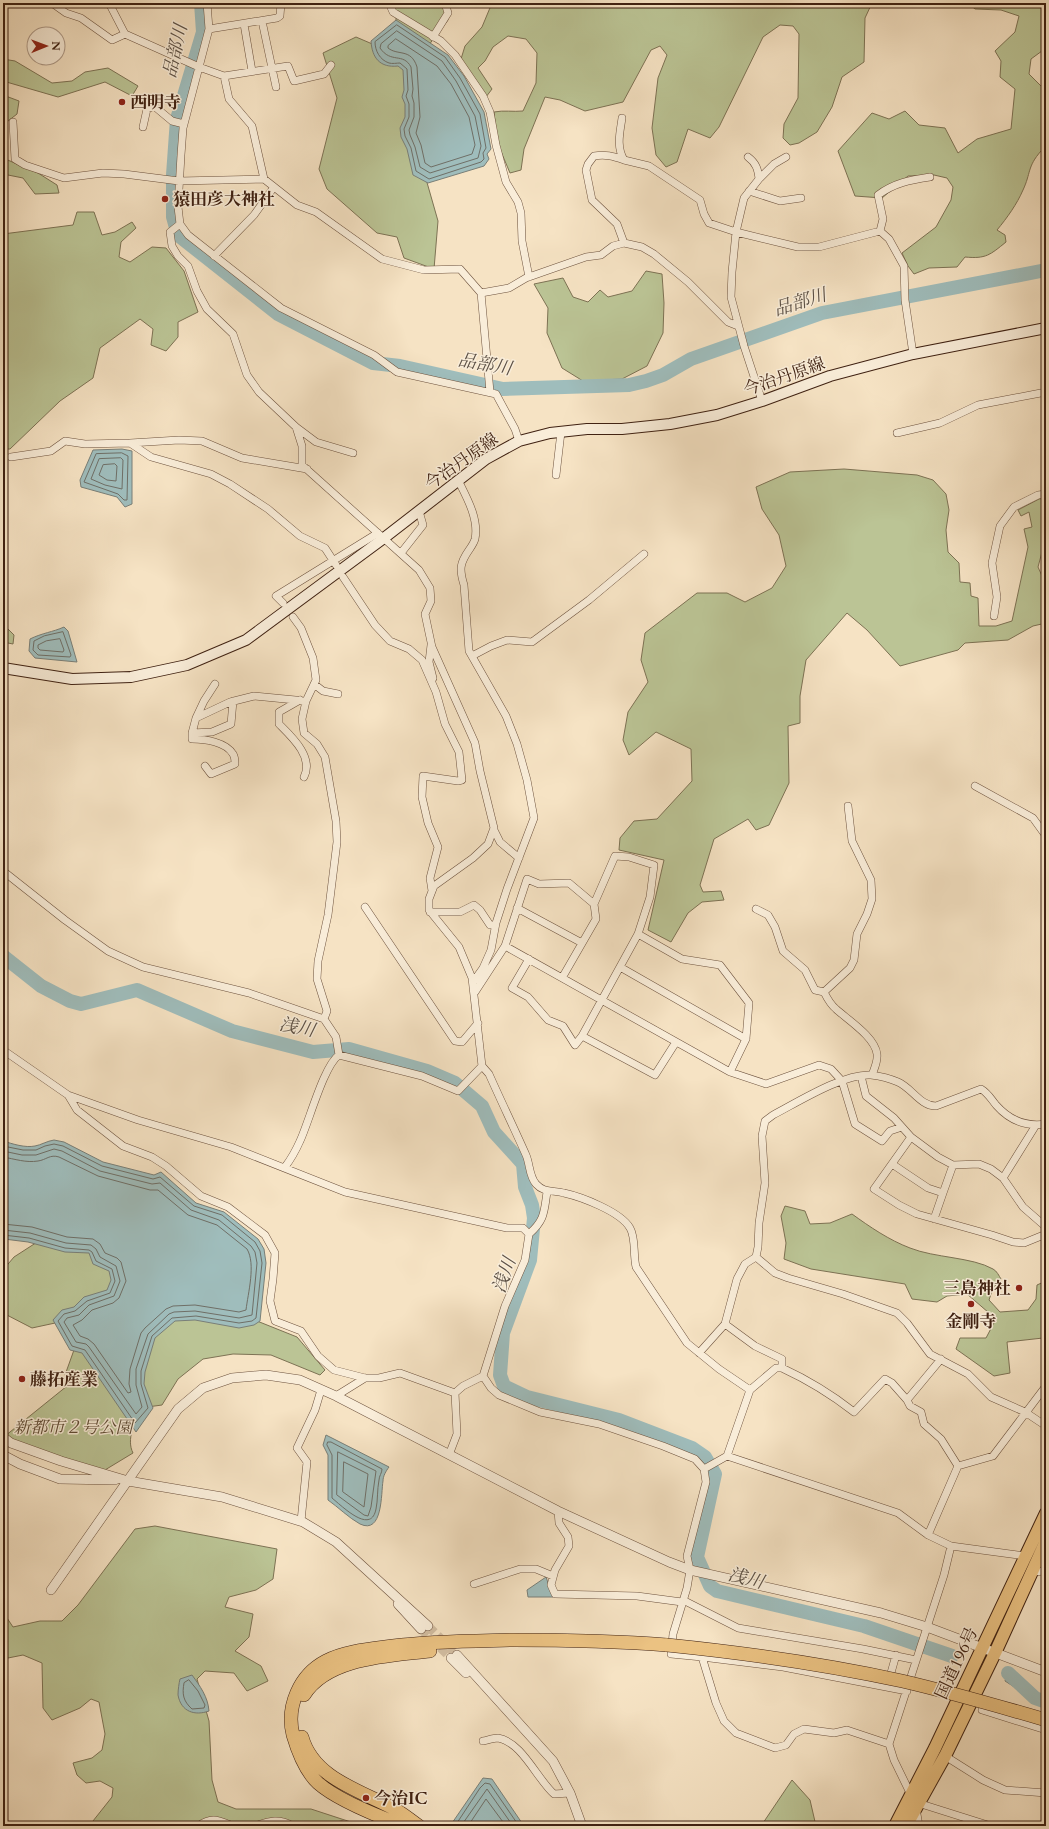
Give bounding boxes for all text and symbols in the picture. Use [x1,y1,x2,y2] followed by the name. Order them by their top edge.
[157,20,194,80] water label: 品部川
[26,26,66,66] north arrow
[48,41,63,51] text: N
[130,91,181,114] place label: 西明寺
[117,97,127,107] marker: 西明寺
[173,188,275,211] place label: 猿田彦大神社
[160,194,170,204] marker: 猿田彦大神社
[771,282,832,322] water label: 品部川
[456,347,516,382] water label: 品部川
[740,352,828,401] street label: 今治丹原線
[420,428,503,495] street label: 今治丹原線
[277,1012,319,1044] water label: 浅川
[487,1252,523,1296] water label: 浅川
[943,1277,1011,1300] place label: 三島神社
[1014,1283,1024,1293] marker: 三島神社
[966,1299,976,1309] marker: 金剛寺
[946,1310,997,1333] place label: 金剛寺
[30,1368,98,1391] place label: 藤拓産業
[17,1374,27,1384] marker: 藤拓産業
[14,1416,135,1439] park label: 新都市２号公園
[725,1562,768,1596] water label: 浅川
[930,1623,983,1703] street label: 国道196号
[374,1787,428,1810] place label: 今治IC
[361,1793,371,1803] marker: 今治IC

